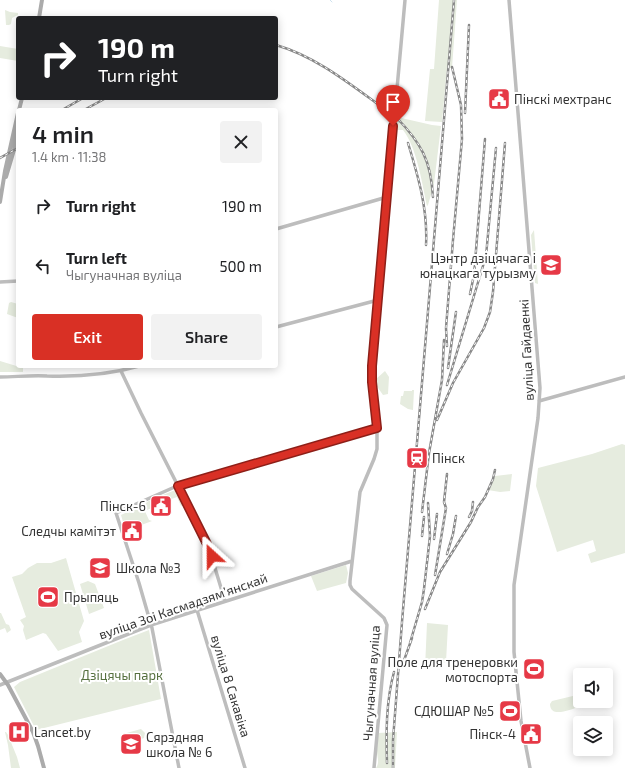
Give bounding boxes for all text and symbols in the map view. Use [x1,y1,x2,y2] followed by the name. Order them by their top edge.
[98,30,175,64] text: 190 m
[32,32,84,84] icon: right
[98,64,178,86] text: Turn right
[376,85,410,126] pin
[486,86,512,112] public building icon: Пінскі мехтранс
[382,91,404,113] icon: arrive
[514,91,612,107] place label: Пінскі мехтранс
[32,119,94,148] text: 4 min
[220,121,262,163] button: close
[32,149,106,165] text: 1.4 km · 11:38
[32,195,54,217] icon: right
[66,197,136,215] text: Turn right
[222,197,262,215] text: 190 m
[66,249,127,267] text: Turn left
[420,250,536,281] place label: Цэнтр дзіцячага і юнацкага турызму
[538,252,564,278] school or university icon: Цэнтр дзіцячага і юнацкага турызму
[32,255,54,277] icon: left
[219,257,262,275] text: 500 m
[66,267,182,283] text: Чыгуначная вуліца
[515,299,537,401] street label: вуліца Гайдаенкі
[32,314,143,360] button: Exit
[151,314,262,360] button: Share
[404,445,430,471] station icon: Пінск
[432,450,465,466] place label: Пінск
[148,493,174,519] public building icon: Пінск-6
[100,498,146,514] place label: Пінск-6
[119,518,145,544] public building icon: Следчы камітэт
[21,523,117,539] place label: Следчы камітэт
[191,535,233,577] position arrow
[87,555,113,581] school or university icon: Школа №3
[116,560,181,576] place label: Школа №3
[97,570,269,642] street label: вуліца Зоі Касмадзямʼянскай
[35,584,61,610] sports icon: Прыпяць
[64,589,119,605] place label: Прыпяць
[359,625,383,741] street label: Чыгуначная вуліца
[208,633,254,739] street label: вуліца 8 Сакавіка
[388,654,518,685] place label: Поле для тренеровки мотоспорта
[521,656,547,682] sports icon: Поле для тренеровки мотоспорта
[81,667,163,683] park label: Дзіцячы парк
[573,668,613,756] map controls
[573,668,613,708] button: sound
[497,698,523,724] sports icon: СДЮШАР №5
[414,703,494,719] place label: СДЮШАР №5
[573,716,613,756] button: layers
[6,719,32,745] hospital icon: Lancet.by
[518,721,544,747] public building icon: Пінск-4
[34,724,91,740] place label: Lancet.by
[469,726,516,742] place label: Пінск-4
[146,729,212,760] place label: Сярэдняя школа № 6
[118,731,144,757] school or university icon: Сярэдняя школа № 6

